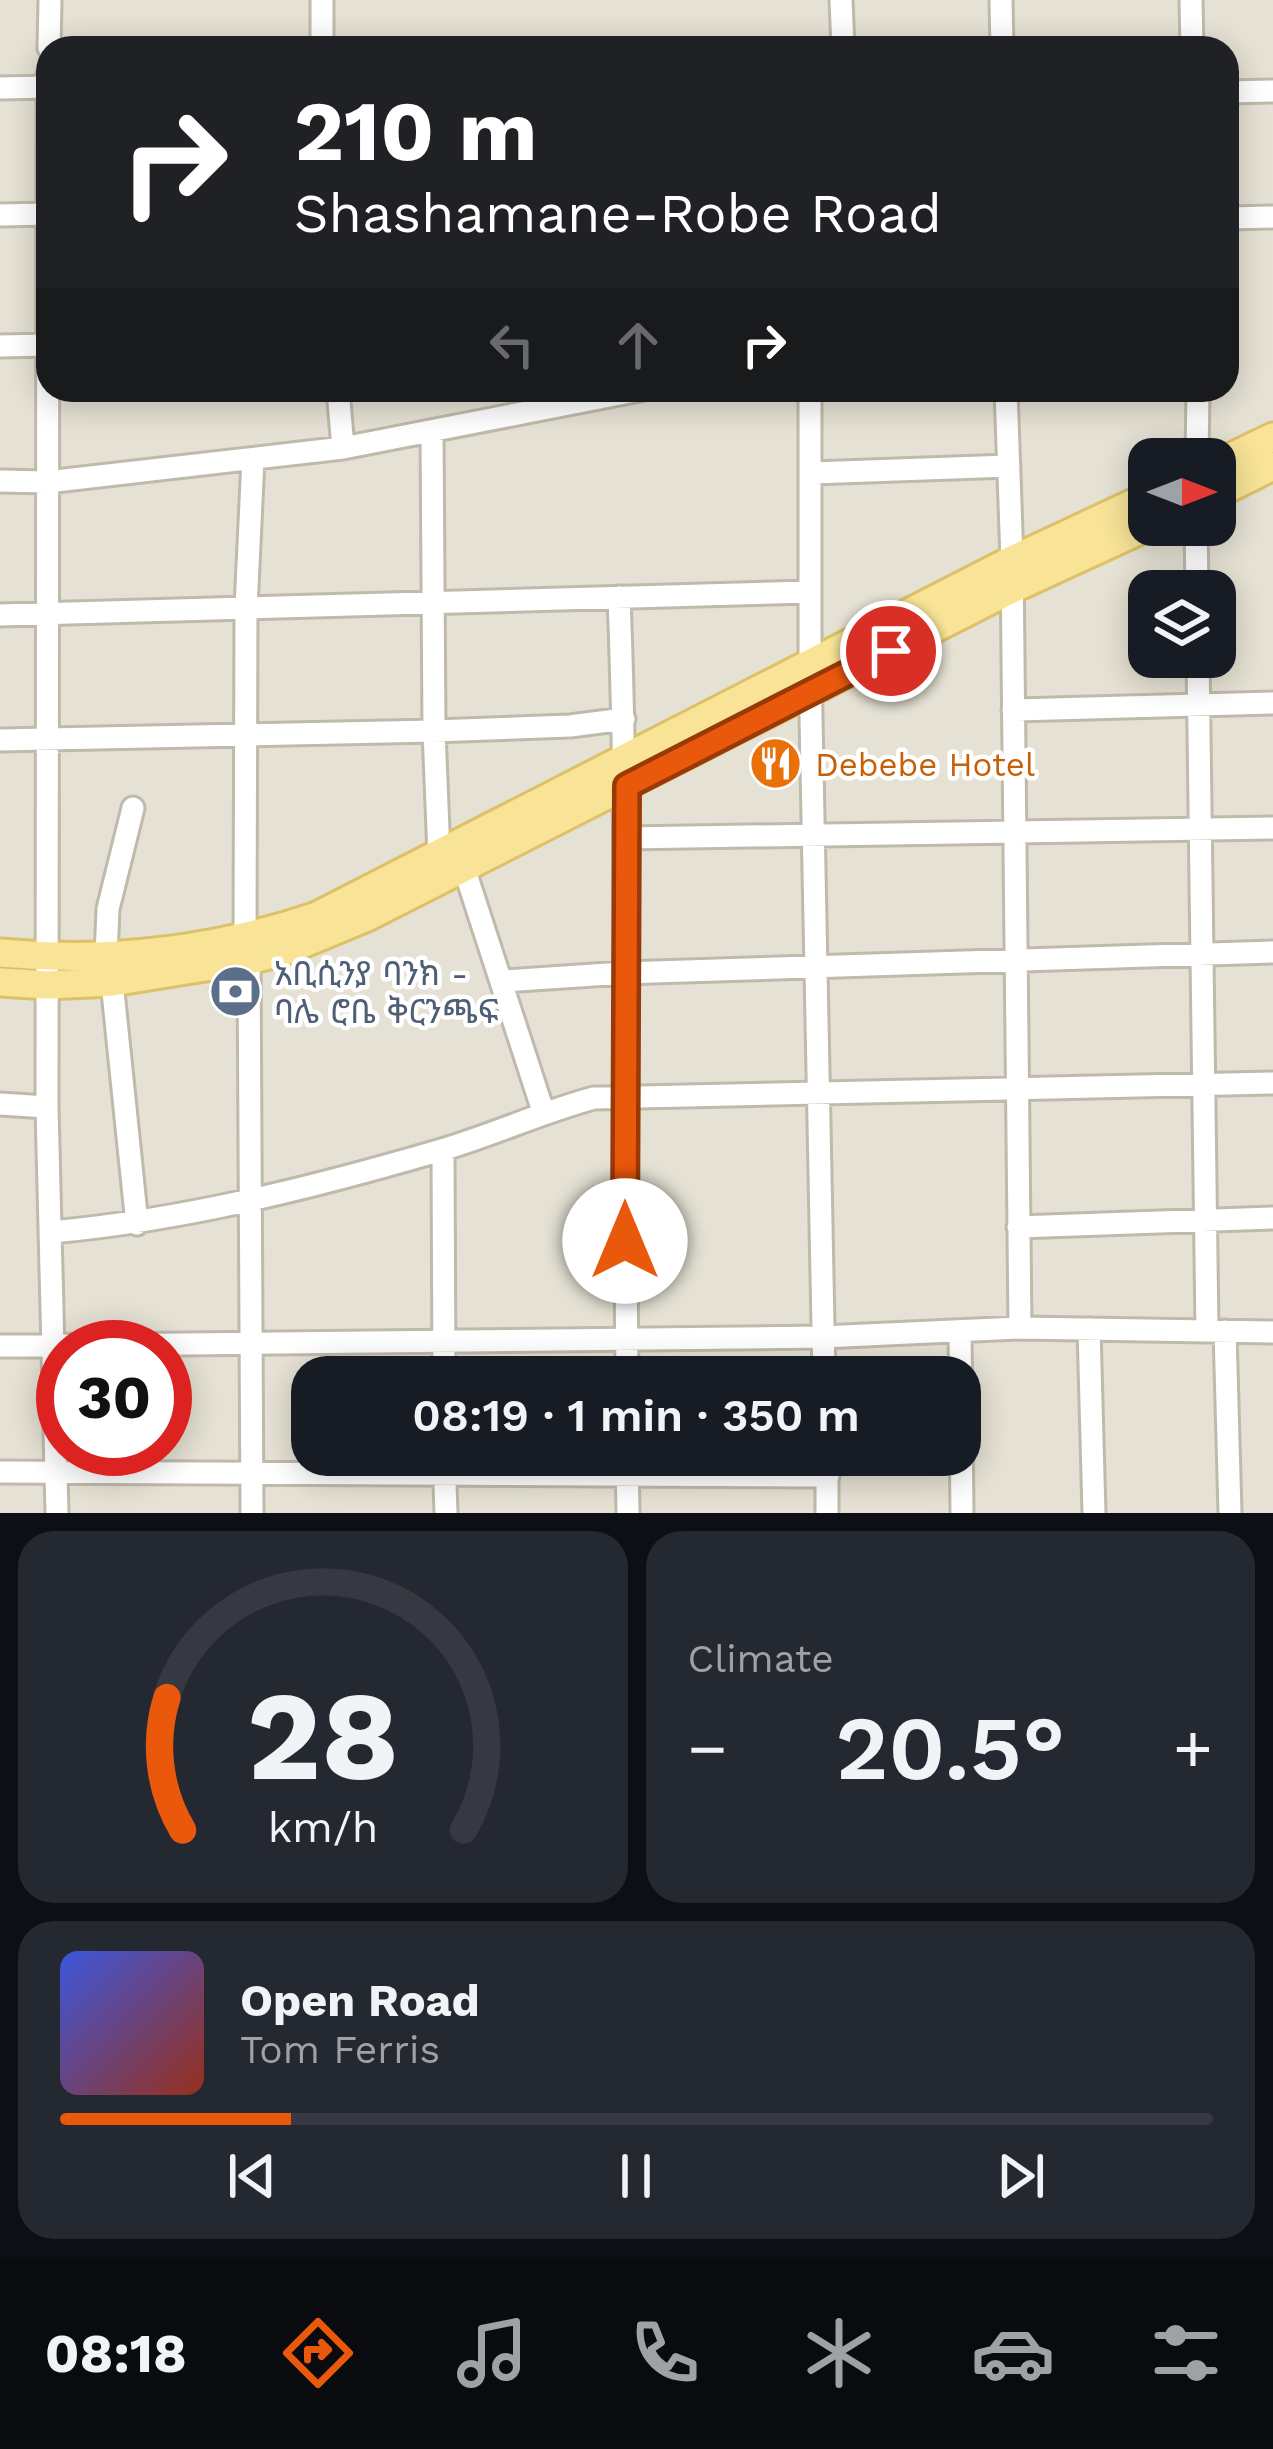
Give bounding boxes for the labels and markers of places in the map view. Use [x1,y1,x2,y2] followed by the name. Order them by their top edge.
[840,600,942,702] pin
[748,736,804,792] restaurant icon: Debebe Hotel
[815,745,1035,784] place label: Debebe Hotel
[274,954,499,1031] place label: አቢሲንያ ባንክ - ባሌ ሮቤ ቅርንጫፍ
[207,964,263,1020] bank icon: አቢሲንያ ባንክ - ባሌ ሮቤ ቅርንጫፍ

